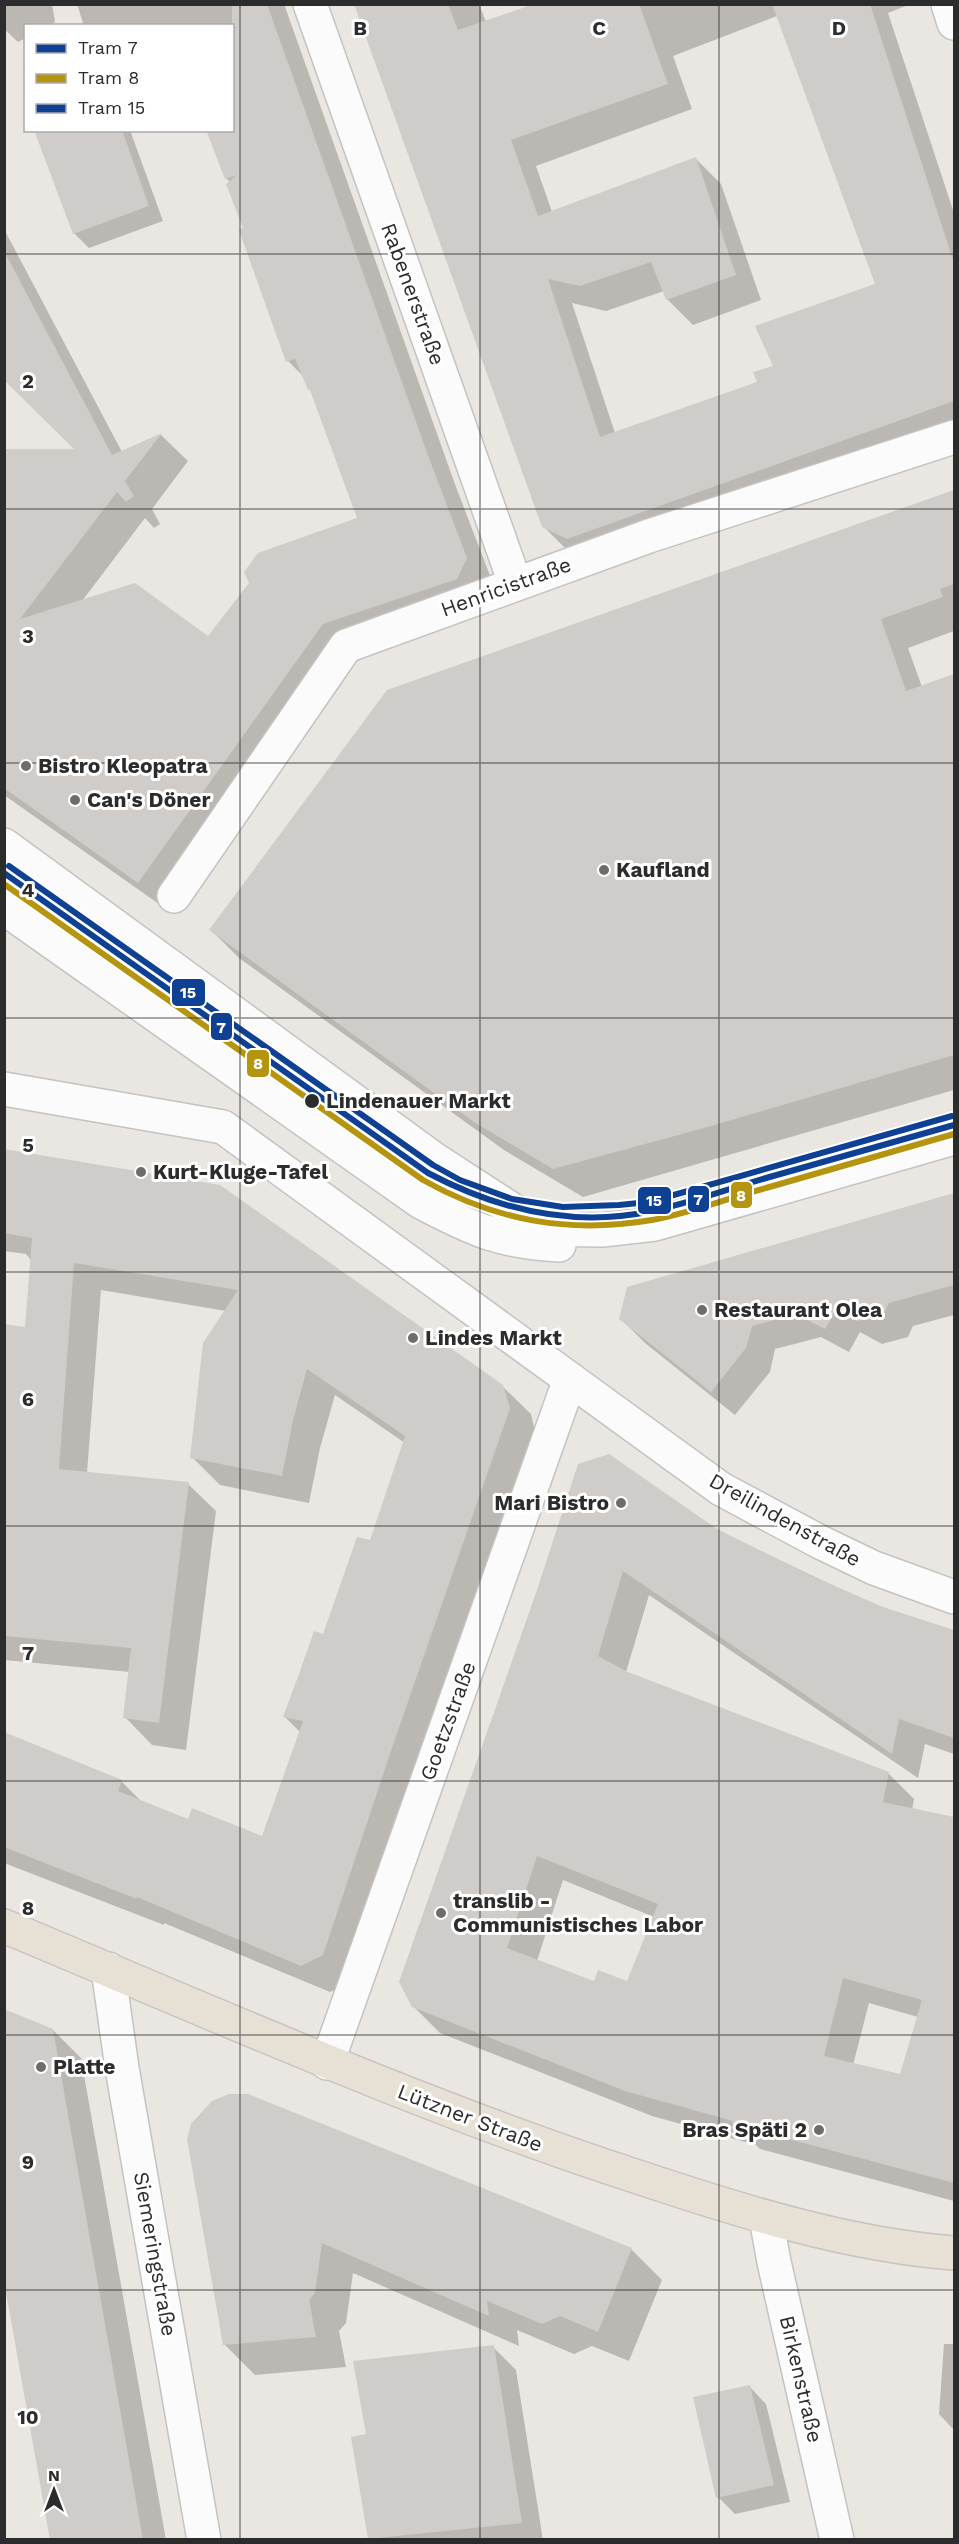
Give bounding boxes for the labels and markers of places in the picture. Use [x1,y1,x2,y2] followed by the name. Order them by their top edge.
[38,753,208,778] place label: Bistro Kleopatra
[19,759,33,773] marker: Bistro Kleopatra
[87,787,210,812] place label: Can's Döner
[68,793,82,807] marker: Can's Döner
[616,857,710,882] place label: Kaufland
[597,863,611,877] marker: Kaufland
[326,1088,511,1113] place label: Lindenauer Markt
[303,1092,321,1110] marker: Lindenauer Markt
[153,1159,328,1184] place label: Kurt-Kluge-Tafel
[134,1165,148,1179] marker: Kurt-Kluge-Tafel
[714,1297,883,1322] place label: Restaurant Olea
[695,1303,709,1317] marker: Restaurant Olea
[425,1325,562,1350] place label: Lindes Markt
[406,1331,420,1345] marker: Lindes Markt
[494,1490,609,1515] place label: Mari Bistro
[614,1496,628,1510] marker: Mari Bistro
[453,1888,703,1937] place label: translib - Communistisches Labor
[434,1906,448,1920] marker: translib - Communistisches Labor
[53,2054,116,2079] place label: Platte
[34,2060,48,2074] marker: Platte
[682,2117,807,2142] place label: Bras Späti 2
[812,2123,826,2137] marker: Bras Späti 2

